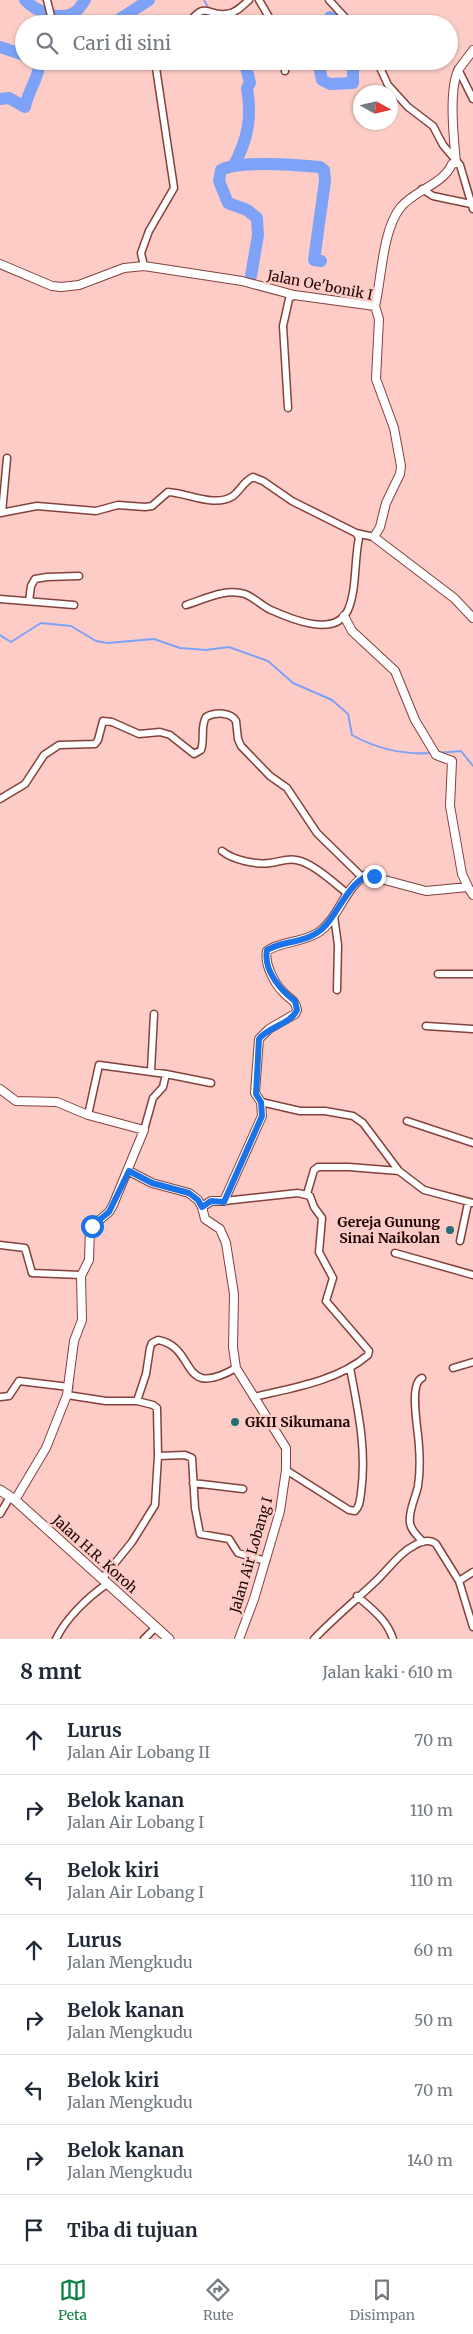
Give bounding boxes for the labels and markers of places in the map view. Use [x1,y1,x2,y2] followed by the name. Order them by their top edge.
[337,1213,440,1247] place label: Gereja Gunung Sinai Naikolan
[444,1224,456,1236] marker: Gereja Gunung Sinai Naikolan
[245,1413,350,1431] place label: GKII Sikumana
[229,1416,241,1428] marker: GKII Sikumana

